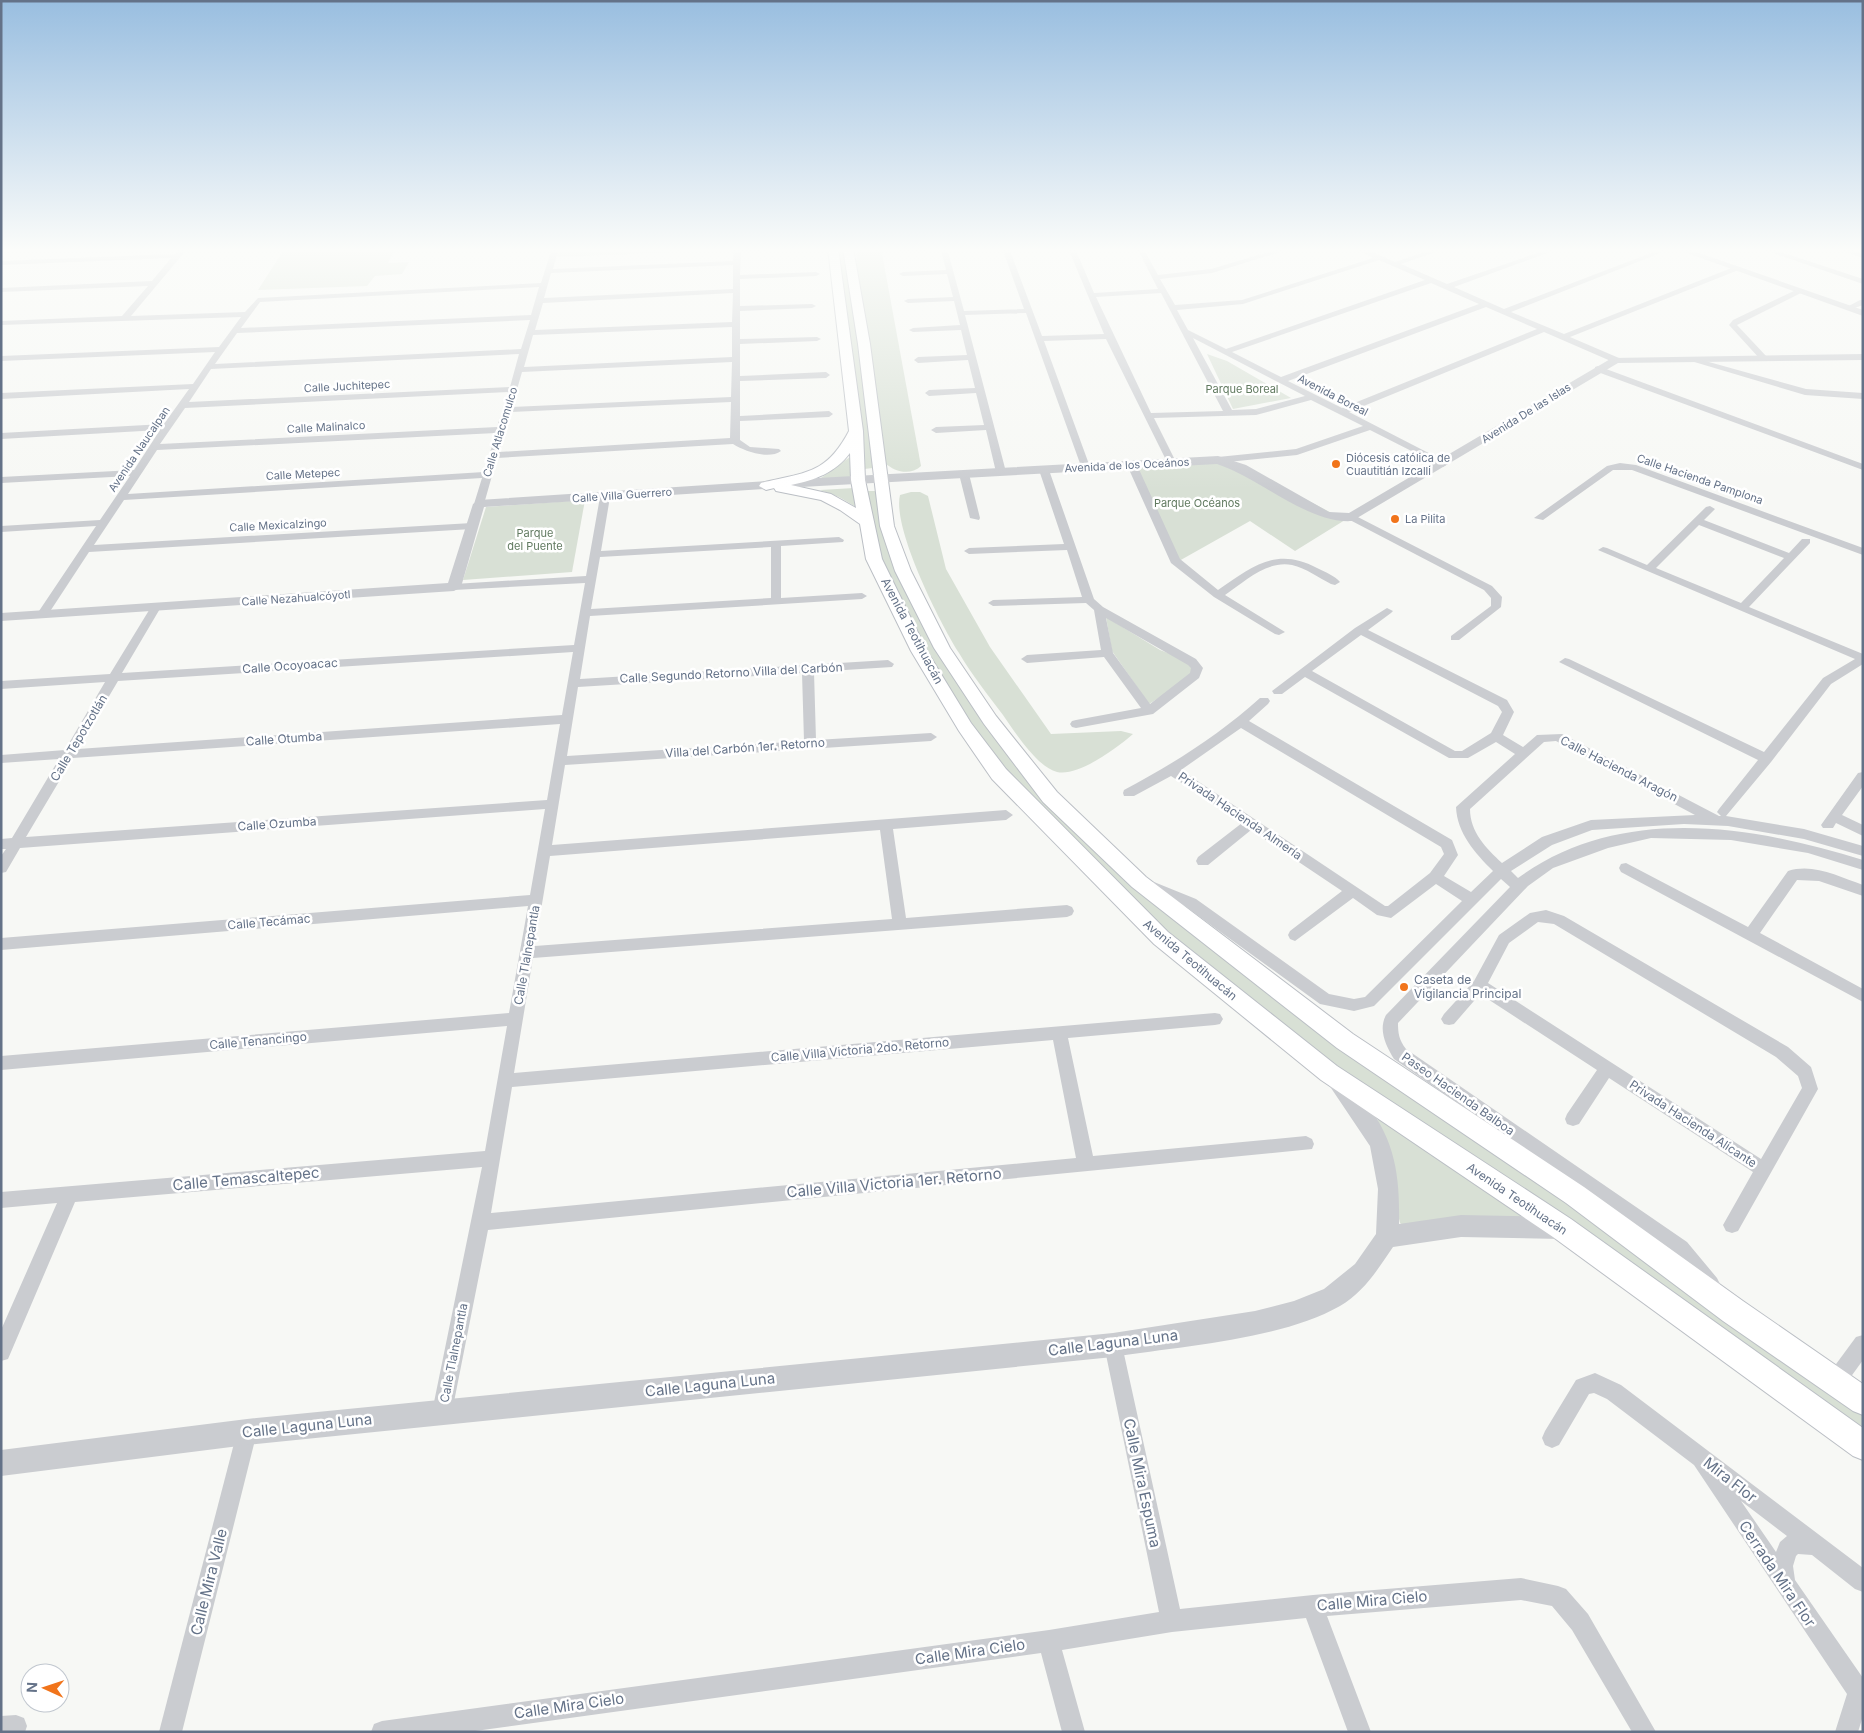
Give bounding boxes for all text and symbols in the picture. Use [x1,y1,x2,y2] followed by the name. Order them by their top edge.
[1295,371,1371,419] street label: Avenida Boreal
[303,377,391,395] street label: Calle Juchitepec
[1479,380,1574,446] street label: Avenida De las Islas
[1205,382,1279,396] park label: Parque Boreal
[480,385,520,479] street label: Calle Atlacomulco
[105,404,173,494] street label: Avenida Naucalpan
[286,418,366,436] street label: Calle Malinalco
[1346,451,1450,478] place label: Diócesis católica de Cuautitlán Izcalli
[1635,451,1765,507] street label: Calle Hacienda Pamplona
[1064,455,1190,475] street label: Avenida de los Oceános
[1330,458,1342,470] marker: Diócesis católica de Cuautitlán Izcalli
[265,465,341,483] street label: Calle Metepec
[572,484,673,505] street label: Calle Villa Guerrero
[1154,496,1240,510] park label: Parque Océanos
[1405,512,1445,526] place label: La Pilita
[1389,513,1401,525] marker: La Pilita
[229,515,328,535] street label: Calle Mexicalzingo
[507,526,563,553] park label: Parque del Puente
[878,575,947,686] street label: Avenida Teotihuacán
[241,587,351,609] street label: Calle Nezahualcóyotl
[242,655,338,676] street label: Calle Ocoyoacac
[619,659,843,686] street label: Calle Segundo Retorno Villa del Carbón
[47,692,110,784] street label: Calle Tepotzotlán
[245,728,323,749] street label: Calle Otumba
[1558,732,1680,805] street label: Calle Hacienda Aragón
[665,734,825,761] street label: Villa del Carbón 1er. Retorno
[1175,768,1305,863] street label: Privada Hacienda Almería
[237,813,317,834] street label: Calle Ozumba
[510,904,543,1006] street label: Calle Tlalnepantla
[227,910,311,933] street label: Calle Tecámac
[1140,916,1240,1003] street label: Avenida Teotihuacán
[1414,972,1521,1001] place label: Caseta de Vigilancia Principal
[1398,981,1410,993] marker: Caseta de Vigilancia Principal
[209,1029,307,1052] street label: Calle Tenancingo
[770,1034,950,1065] street label: Calle Villa Victoria 2do. Retorno
[1399,1049,1518,1138] street label: Paseo Hacienda Balboa
[1627,1077,1760,1170] street label: Privada Hacienda Alicante
[1464,1159,1570,1238] street label: Avenida Teotihuacán
[172,1163,320,1194] street label: Calle Temascaltepec
[786,1164,1002,1201] street label: Calle Villa Victoria 1er. Retorno
[437,1302,471,1404] street label: Calle Tlalnepantla
[1047,1325,1179,1360] street label: Calle Laguna Luna
[644,1368,776,1401] street label: Calle Laguna Luna
[241,1409,373,1442] street label: Calle Laguna Luna
[1120,1417,1165,1549] street label: Calle Mira Espuma
[1700,1453,1761,1507] street label: Mira Flor
[1735,1517,1820,1631] street label: Cerrada Mira Flor
[186,1527,231,1637] street label: Calle Mira Valle
[1316,1586,1428,1615] street label: Calle Mira Cielo
[914,1634,1026,1669] street label: Calle Mira Cielo
[20,1663,70,1713] north arrow
[23,1682,40,1693] text: N
[513,1688,625,1723] street label: Calle Mira Cielo

